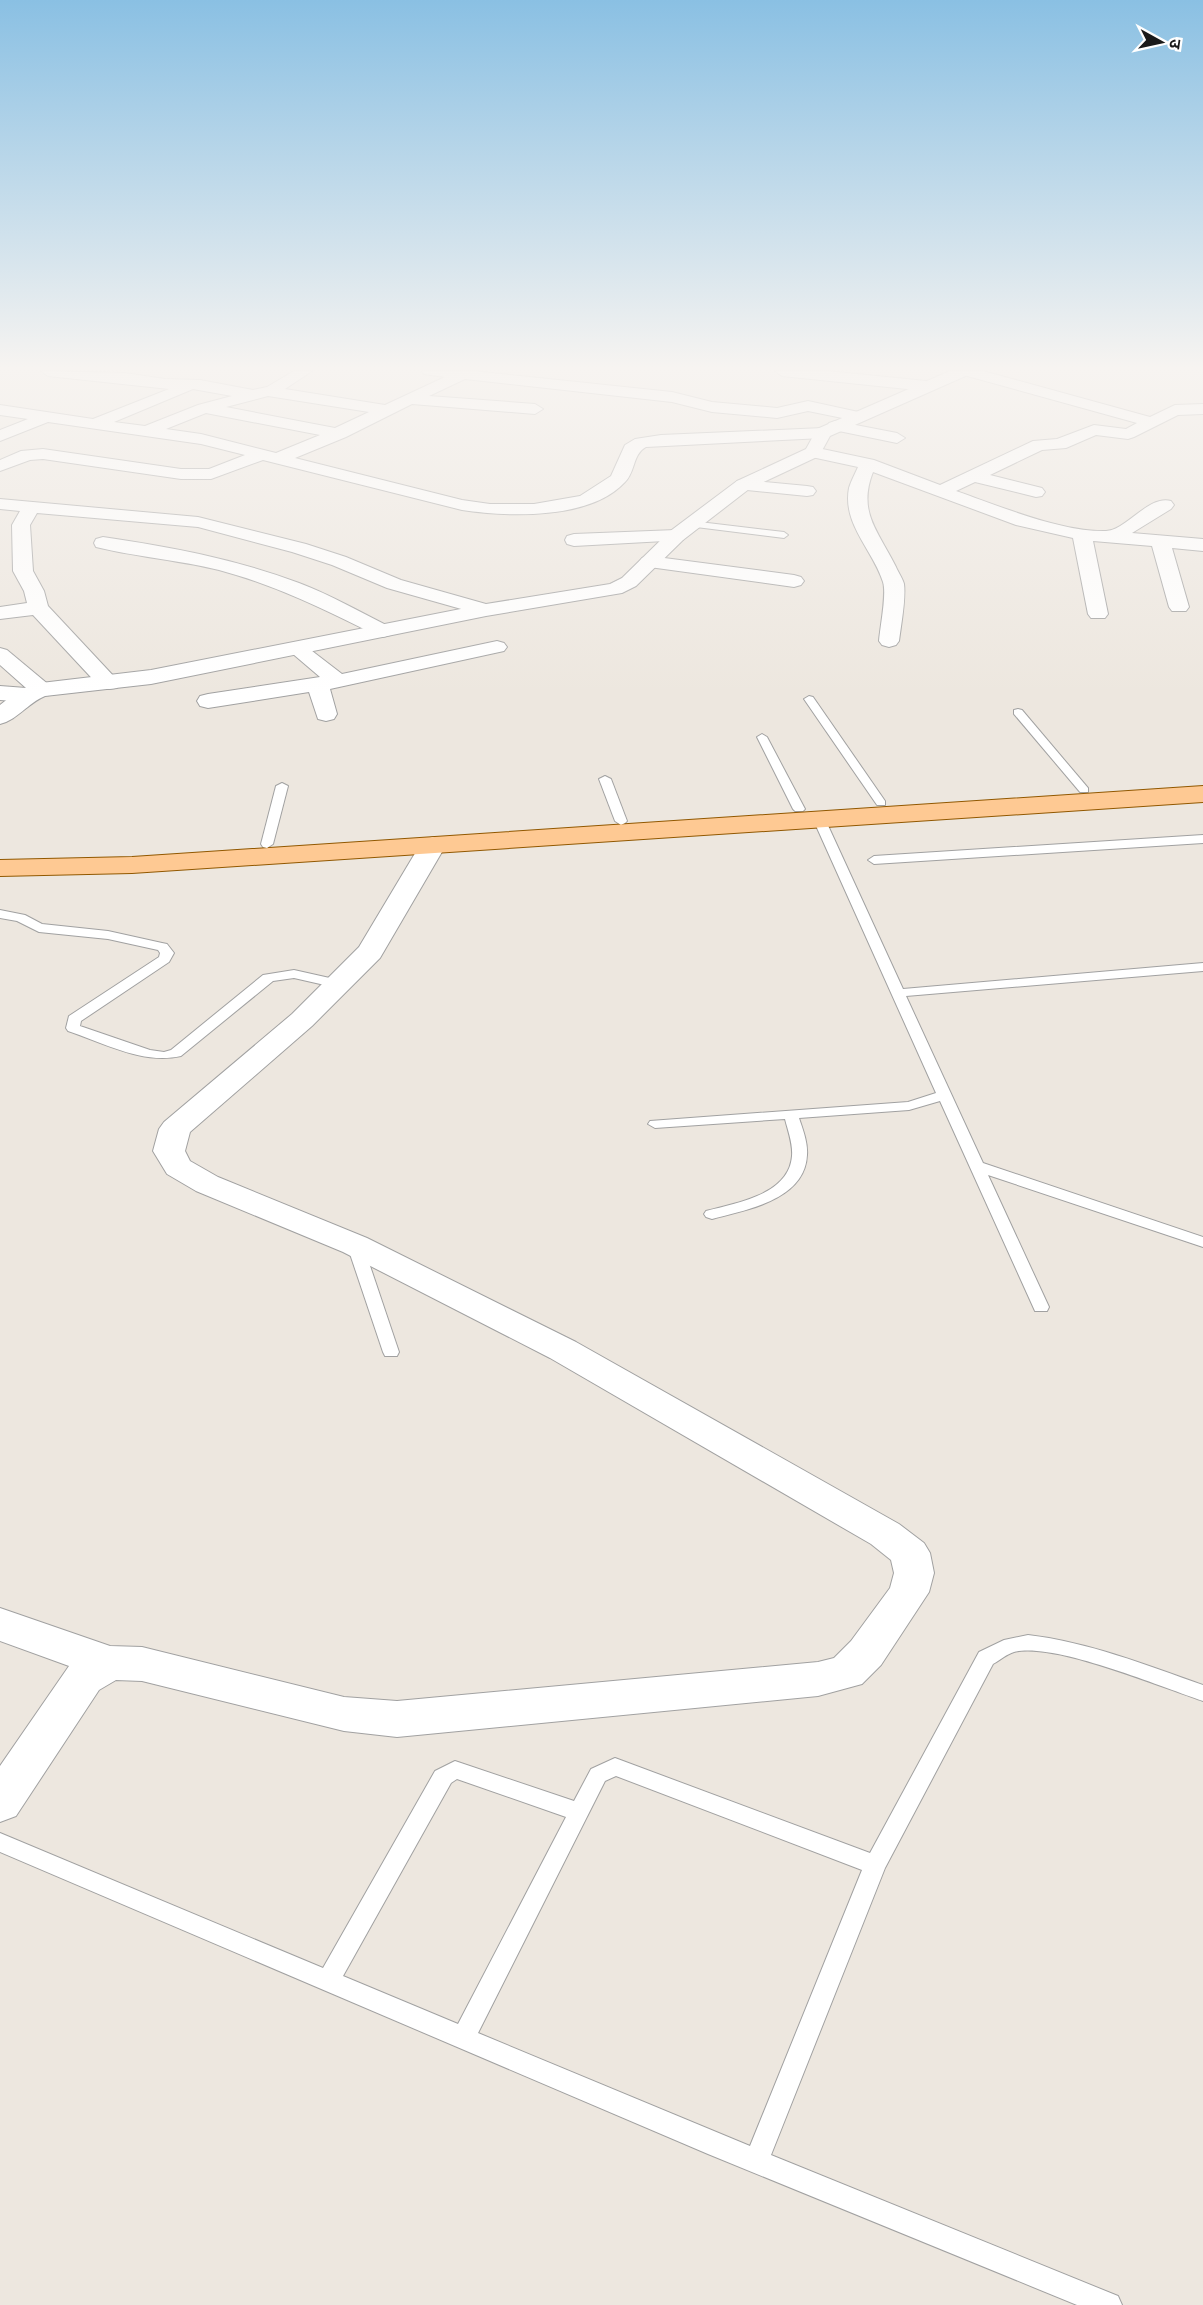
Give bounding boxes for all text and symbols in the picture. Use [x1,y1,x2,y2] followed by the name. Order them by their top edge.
[1131,12,1191,72] north arrow
[1165,38,1186,51] text: उ

